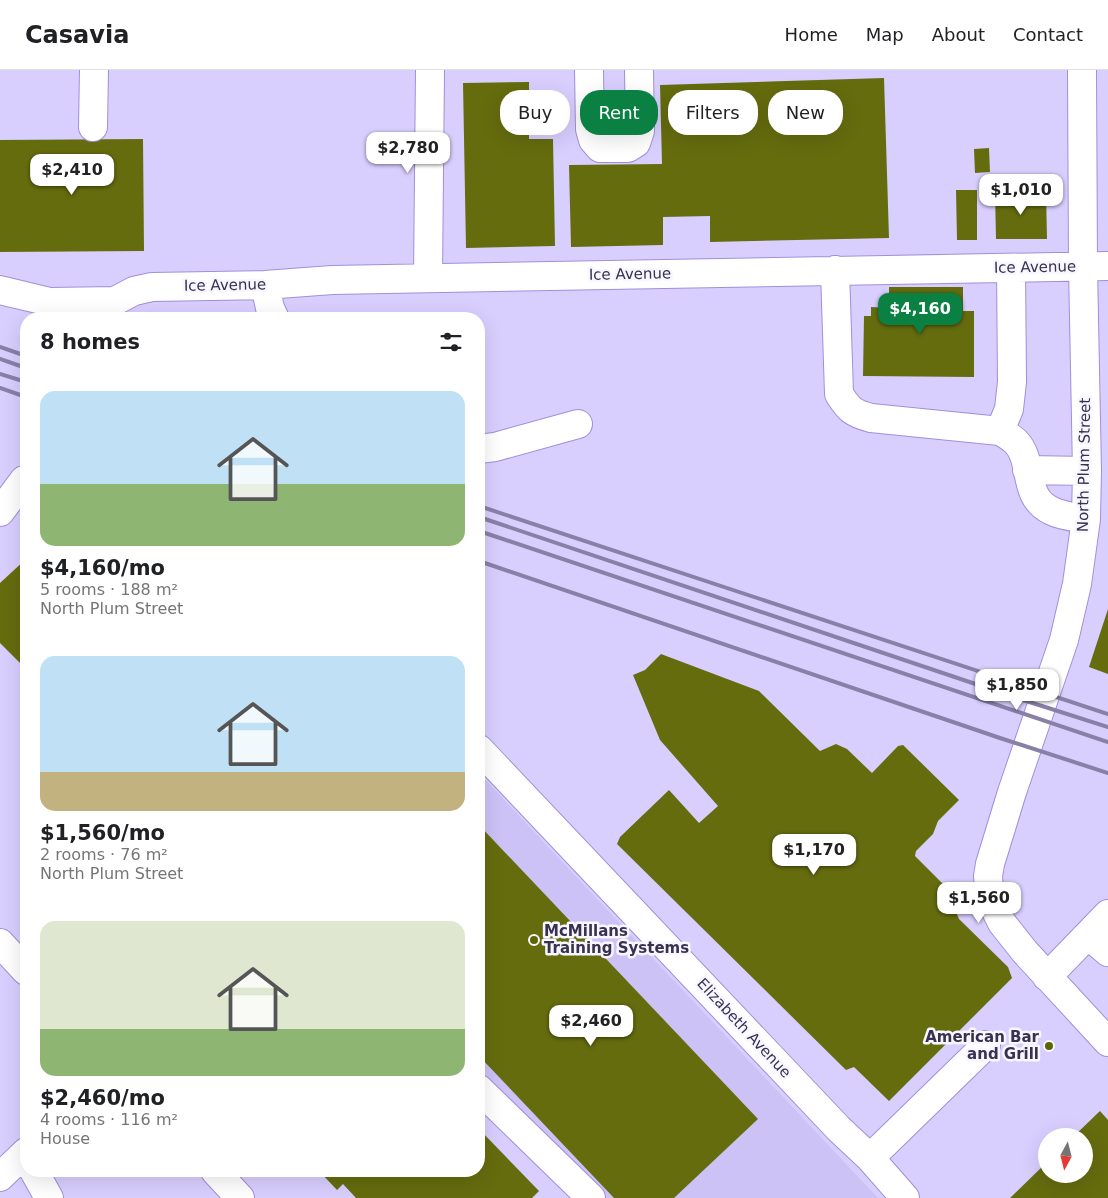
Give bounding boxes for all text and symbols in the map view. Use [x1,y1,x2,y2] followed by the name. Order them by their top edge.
[25,21,129,49] text: Casavia
[785,24,838,45] text: Home
[866,24,904,45] text: Map
[932,24,985,45] text: About
[1013,24,1083,45] text: Contact
[500,90,570,135] chip: Buy
[580,90,658,135] chip: Rent
[668,90,758,135] chip: Filters
[768,90,843,135] chip: New
[367,132,449,174] pin: $2,780
[377,138,439,157] text: $2,780
[31,154,113,196] pin: $2,410
[41,160,103,179] text: $2,410
[980,174,1062,216] pin: $1,010
[990,180,1052,199] text: $1,010
[994,257,1076,277] street label: Ice Avenue
[589,264,671,284] street label: Ice Avenue
[184,275,266,295] street label: Ice Avenue
[879,292,961,335] pin: $4,160
[889,299,951,318] text: $4,160
[437,328,465,356] icon: filters
[40,330,140,354] text: 8 homes
[1074,398,1094,532] street label: North Plum Street
[208,424,298,514] icon: home
[40,556,165,580] text: $4,160/mo
[40,580,178,599] text: 5 rooms · 188 m²
[40,599,183,618] text: North Plum Street
[976,668,1058,711] pin: $1,850
[986,675,1048,694] text: $1,850
[208,689,298,779] icon: home
[40,821,165,845] text: $1,560/mo
[773,834,855,876] pin: $1,170
[783,840,845,859] text: $1,170
[40,845,168,864] text: 2 rooms · 76 m²
[40,864,183,883] text: North Plum Street
[938,882,1020,924] pin: $1,560
[948,888,1010,907] text: $1,560
[544,922,689,957] place label: McMillans Training Systems
[528,934,540,946] marker: McMillans Training Systems
[208,954,298,1044] icon: home
[693,975,795,1081] street label: Elizabeth Avenue
[550,1004,632,1047] pin: $2,460
[560,1011,622,1030] text: $2,460
[925,1028,1040,1063] place label: American Bar and Grill
[1043,1040,1055,1052] marker: American Bar and Grill
[40,1086,165,1110] text: $2,460/mo
[40,1110,178,1129] text: 4 rooms · 116 m²
[1038,1128,1092,1182] north arrow
[1038,1128,1093,1183] map controls
[40,1129,90,1148] text: House

